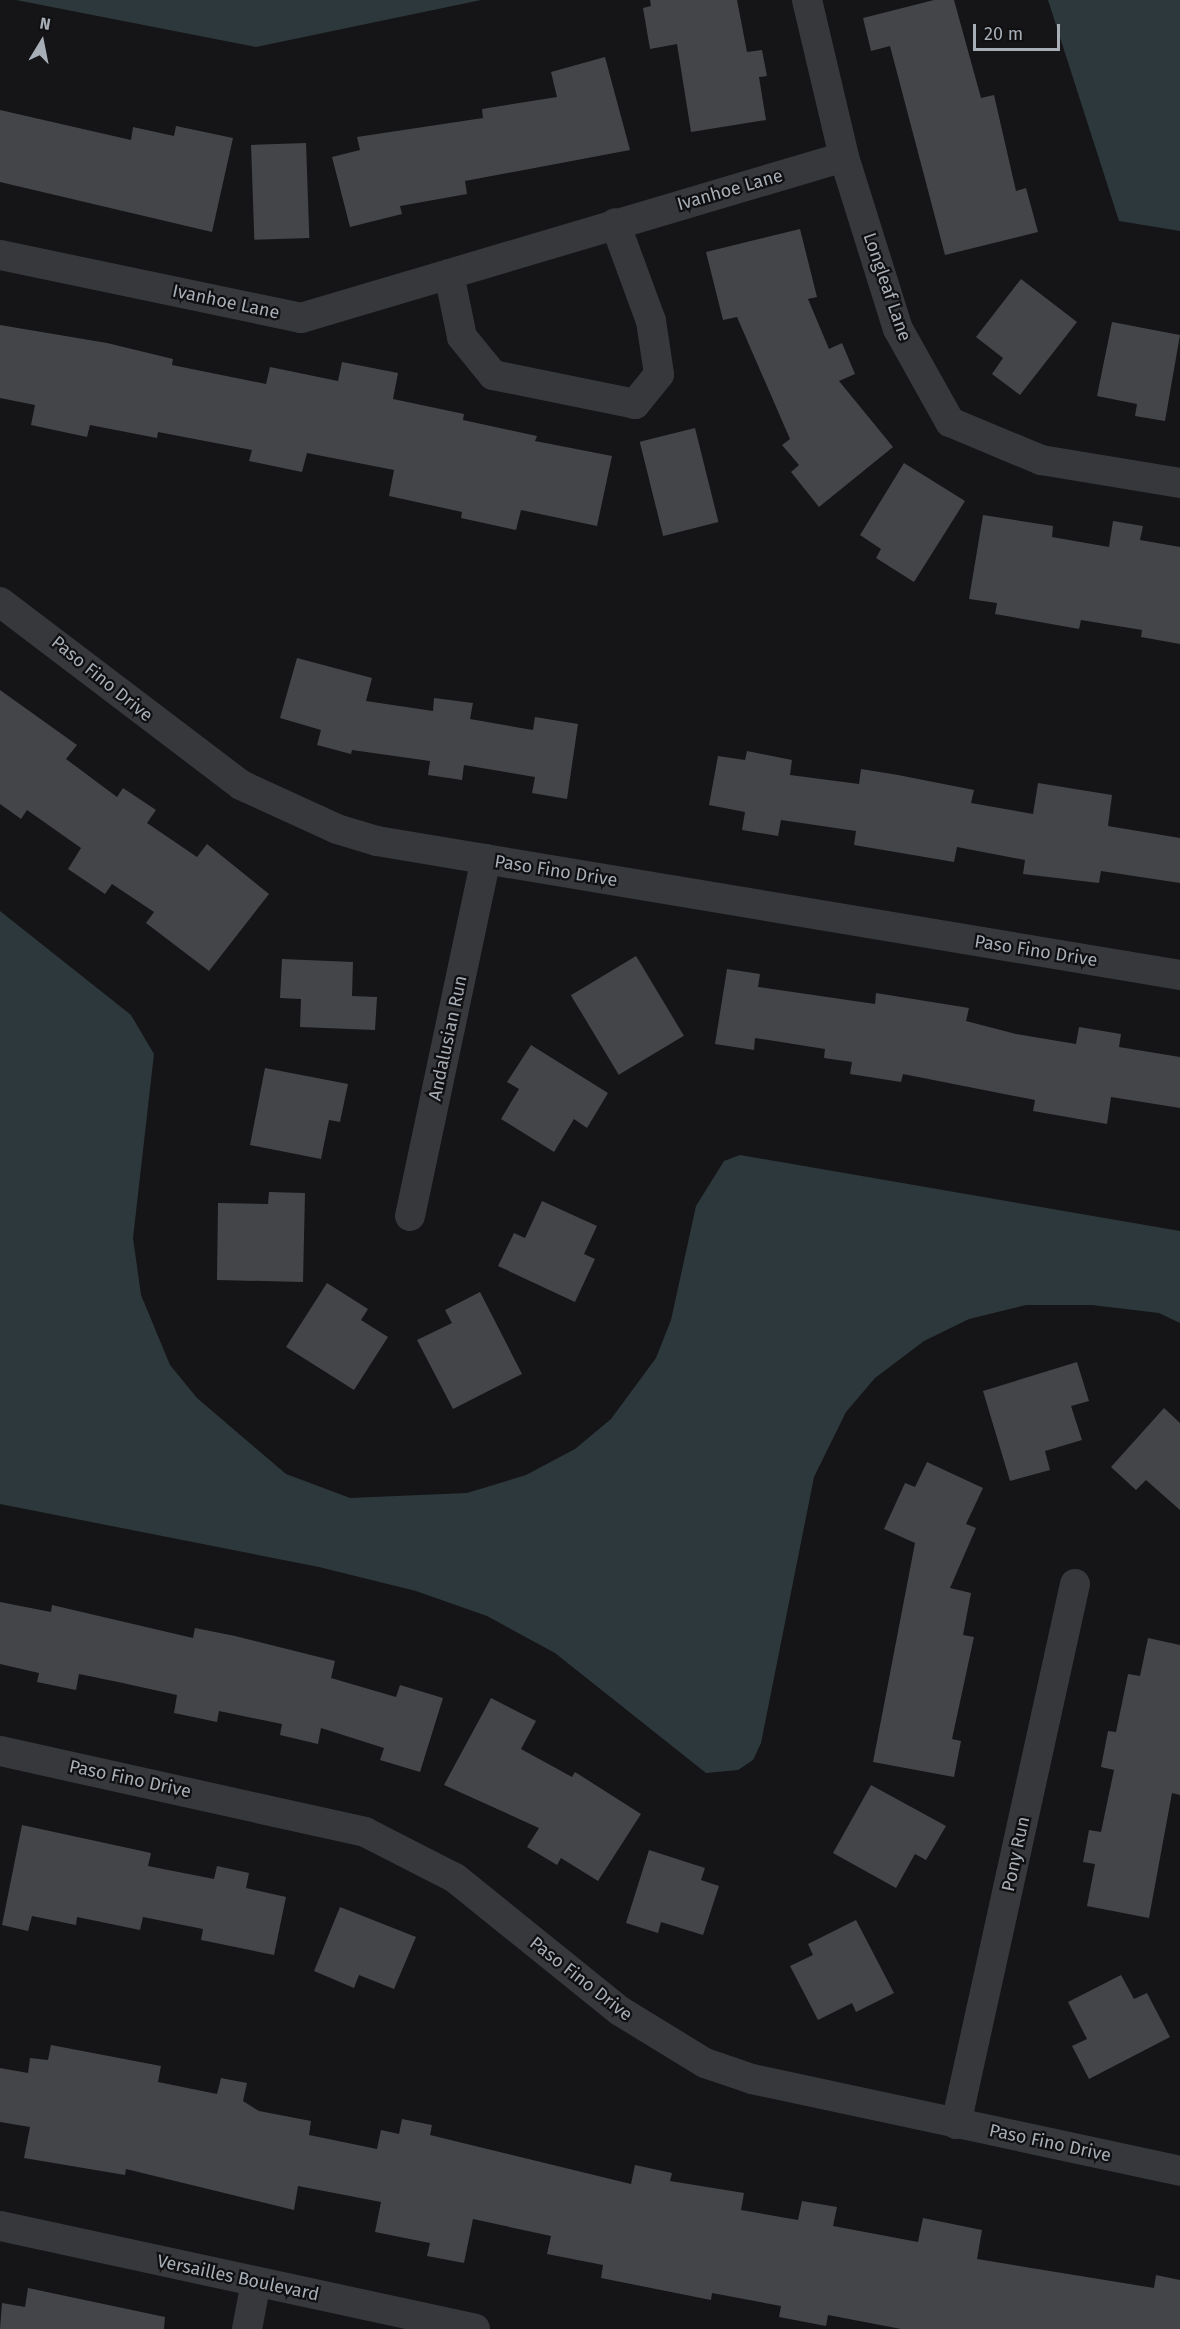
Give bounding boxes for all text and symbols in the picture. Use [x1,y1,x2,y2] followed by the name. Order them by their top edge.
[12,12,72,72] north arrow
[976,12,1063,50] scale bar
[38,14,52,34] text: N
[984,23,1023,45] text: 20 m
[675,165,785,215] street label: Ivanhoe Lane
[858,230,916,344] street label: Longleaf Lane
[171,280,281,324] street label: Ivanhoe Lane
[47,632,157,726] street label: Paso Fino Drive
[493,851,619,891] street label: Paso Fino Drive
[973,931,1099,971] street label: Paso Fino Drive
[424,973,472,1103] street label: Andalusian Run
[67,1756,193,1802] street label: Paso Fino Drive
[997,1814,1035,1894] street label: Pony Run
[525,1932,637,2026] street label: Paso Fino Drive
[987,2120,1113,2166] street label: Paso Fino Drive
[155,2250,321,2306] street label: Versailles Boulevard

